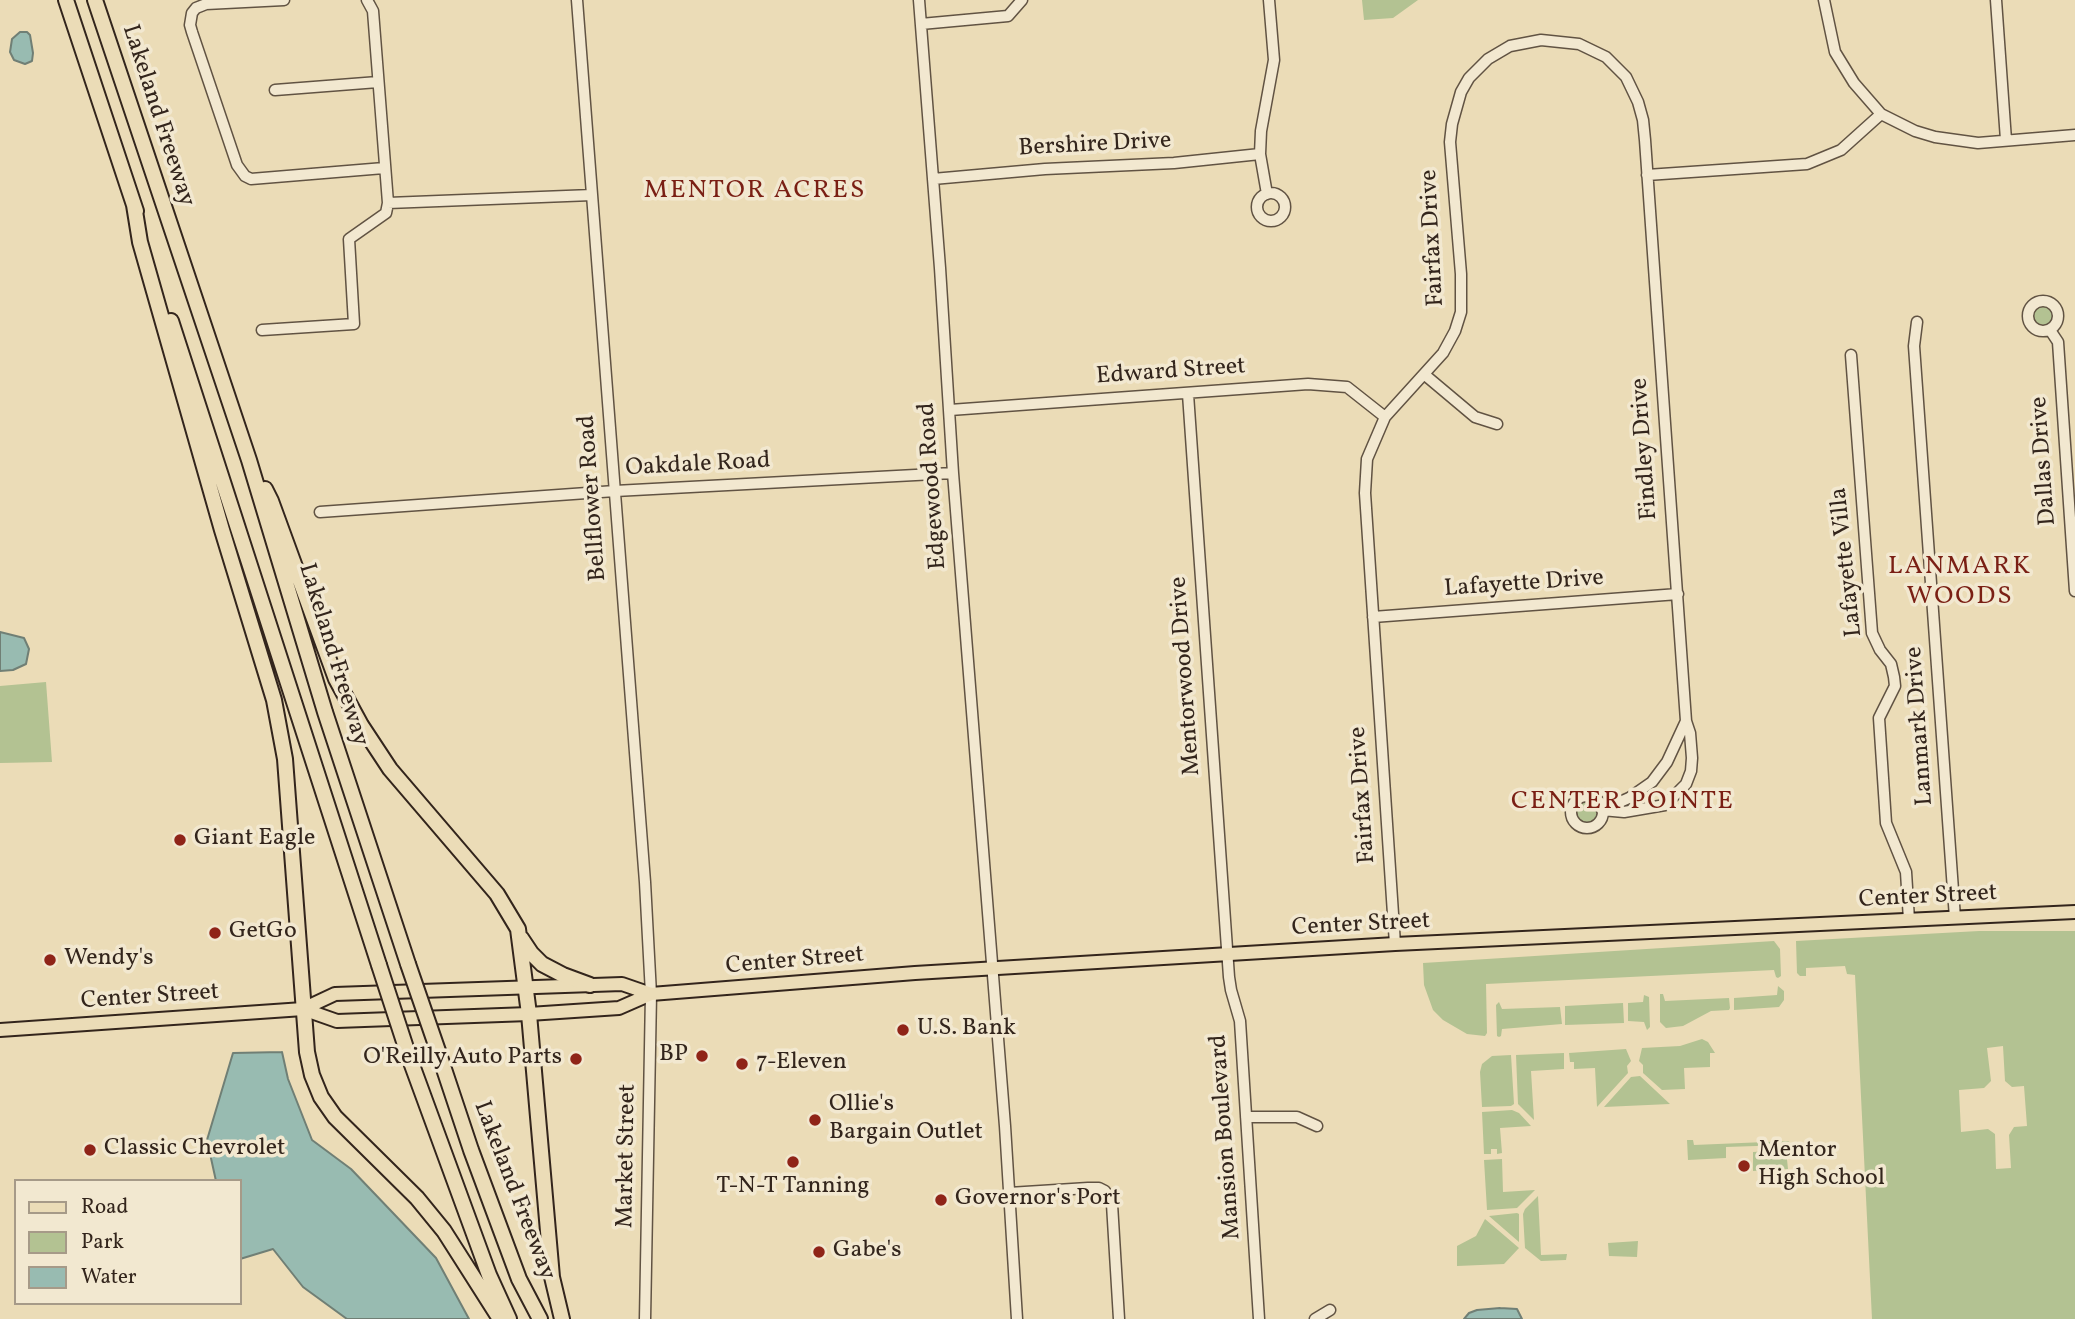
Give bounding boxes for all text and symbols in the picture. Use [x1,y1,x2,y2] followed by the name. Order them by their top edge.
[114,21,200,211] street label: Lakeland Freeway
[1018,128,1172,164] street label: Bershire Drive
[1416,169,1452,307] street label: Fairfax Drive
[645,176,865,208] district label: MENTOR ACRES
[1095,353,1247,393] street label: Edward Street
[1627,377,1665,521] street label: Findley Drive
[2026,395,2064,527] street label: Dallas Drive
[914,401,954,571] street label: Edgewood Road
[574,414,614,582] street label: Bellflower Road
[625,448,771,484] street label: Oakdale Road
[1826,486,1870,638] street label: Lafayette Villa
[1889,552,2031,614] district label: LANMARK WOODS
[291,560,373,750] street label: Lakeland Freeway
[1443,565,1605,605] street label: Lafayette Drive
[1166,576,1208,776] street label: Mentorwood Drive
[1901,645,1941,807] street label: Lanmark Drive
[1345,725,1383,865] street label: Fairfax Drive
[1513,787,1733,819] district label: CENTER POINTE
[194,826,315,854] place label: Giant Eagle
[172,832,188,848] marker: Giant Eagle
[1858,880,1998,916] street label: Center Street
[1291,908,1431,944] street label: Center Street
[229,919,297,947] place label: GetGo
[207,925,223,941] marker: GetGo
[725,942,865,982] street label: Center Street
[64,946,153,974] place label: Wendy's
[42,952,58,968] marker: Wendy's
[80,979,220,1017] street label: Center Street
[917,1016,1016,1044] place label: U.S. Bank
[895,1022,911,1038] marker: U.S. Bank
[1205,1033,1249,1241] street label: Mansion Boulevard
[659,1042,688,1070] place label: BP
[363,1045,562,1073] place label: O'Reilly Auto Parts
[694,1048,710,1064] marker: BP
[756,1050,847,1078] place label: 7-Eleven
[568,1051,584,1067] marker: O'Reilly Auto Parts
[734,1056,750,1072] marker: 7-Eleven
[612,1083,644,1229] street label: Market Street
[829,1092,983,1148] place label: Ollie's Bargain Outlet
[466,1097,560,1285] street label: Lakeland Freeway
[807,1112,823,1128] marker: Ollie's Bargain Outlet
[104,1136,285,1164] place label: Classic Chevrolet
[1758,1138,1885,1194] place label: Mentor High School
[82,1142,98,1158] marker: Classic Chevrolet
[785,1154,801,1170] marker: T-N-T Tanning
[1736,1158,1752,1174] marker: Mentor High School
[716,1174,870,1202] place label: T-N-T Tanning
[14,1179,242,1305] legend
[955,1186,1121,1214] place label: Governor's Port
[933,1192,949,1208] marker: Governor's Port
[81,1193,128,1222] text: Road
[81,1228,124,1257] text: Park
[833,1238,902,1266] place label: Gabe's
[811,1244,827,1260] marker: Gabe's
[81,1263,137,1292] text: Water

